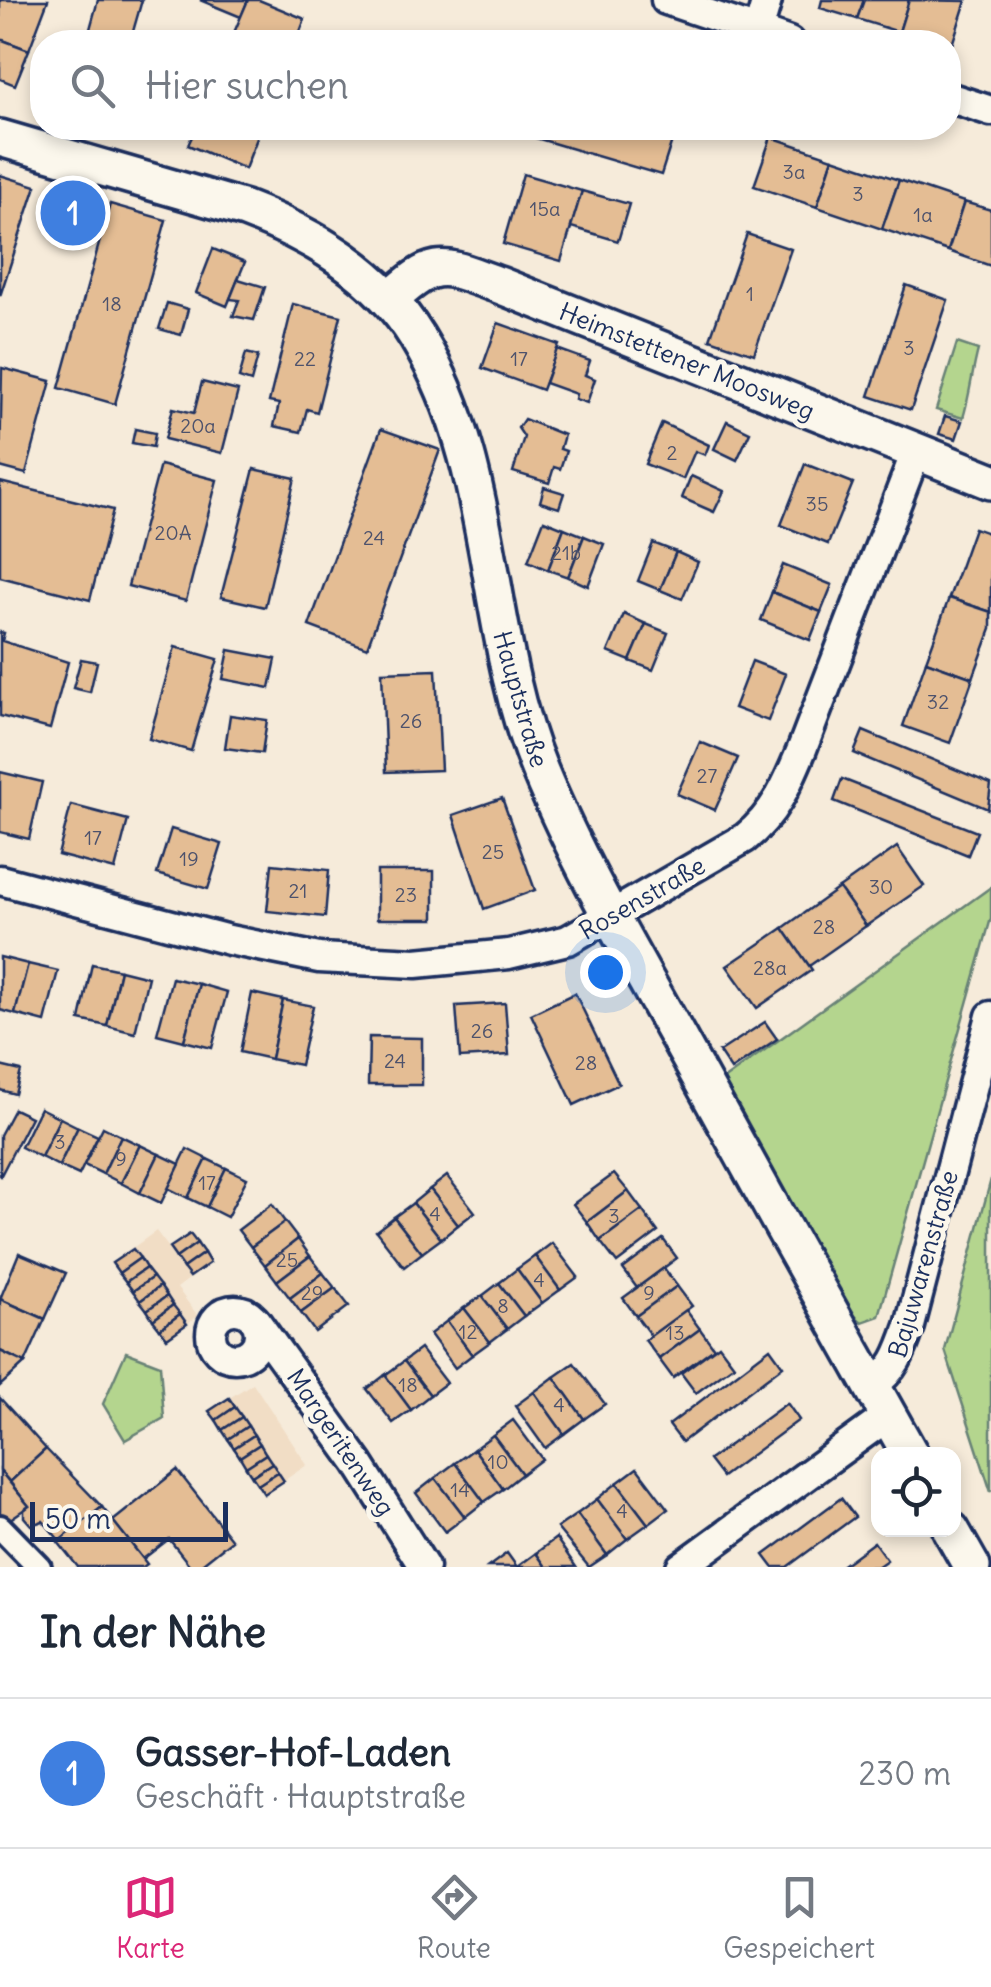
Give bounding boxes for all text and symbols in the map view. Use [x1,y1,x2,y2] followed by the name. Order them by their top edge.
[30,30,961,140] search box
[65,58,120,113] icon: search
[145,62,349,109] text: Hier suchen
[783,159,805,184] house number: 3a
[40,176,106,250] pin: 1
[852,181,864,206] house number: 3
[530,196,560,221] house number: 15a
[913,202,933,227] house number: 1a
[746,281,754,306] house number: 1
[102,291,122,316] house number: 18
[555,295,819,427] street label: Heimstettener Moosweg
[903,335,915,360] house number: 3
[294,346,316,371] house number: 22
[510,346,528,371] house number: 17
[180,413,216,438] house number: 20a
[667,440,678,465] house number: 2
[806,491,828,516] house number: 35
[155,520,192,545] house number: 20A
[363,525,385,550] house number: 24
[551,540,581,565] house number: 21b
[486,627,556,771] street label: Hauptstraße
[927,689,949,714] house number: 32
[400,708,422,733] house number: 26
[697,763,718,788] house number: 27
[84,825,102,850] house number: 17
[482,839,504,864] house number: 25
[179,846,199,871] house number: 19
[573,849,711,947] street label: Rosenstraße
[869,874,893,899] house number: 30
[289,878,307,903] house number: 21
[395,882,417,907] house number: 23
[813,914,835,939] house number: 28
[580,947,631,998] your location
[753,955,787,980] house number: 28a
[471,1018,493,1043] house number: 26
[384,1048,406,1073] house number: 24
[575,1050,597,1075] house number: 28
[54,1129,66,1154] house number: 3
[115,1146,127,1171] house number: 9
[881,1167,965,1361] street label: Bajuwarenstraße
[198,1170,216,1195] house number: 17
[429,1201,441,1226] house number: 4
[608,1203,620,1228] house number: 3
[276,1247,298,1272] house number: 25
[533,1267,545,1292] house number: 4
[301,1280,323,1305] house number: 29
[643,1280,655,1305] house number: 9
[497,1293,509,1318] house number: 8
[459,1319,477,1344] house number: 12
[665,1320,685,1345] house number: 13
[280,1362,402,1522] street label: Margeritenweg
[398,1372,418,1397] house number: 18
[553,1392,565,1417] house number: 4
[871,1447,961,1537] map controls
[871,1447,961,1537] button: locate
[487,1449,509,1474] house number: 10
[450,1477,470,1502] house number: 14
[30,1497,228,1542] scale bar
[616,1498,628,1523] house number: 4
[45,1501,111,1537] text: 50 m
[40,1606,266,1658] text: In der Nähe
[135,1729,451,1776] text: Gasser-Hof-Laden
[66,1753,79,1794] text: 1
[859,1753,951,1794] text: 230 m
[135,1776,466,1817] text: Geschäft · Hauptstraße
[116,1870,185,1966] tab: Karte
[417,1870,491,1966] tab: Route
[723,1870,875,1966] tab: Gespeichert

